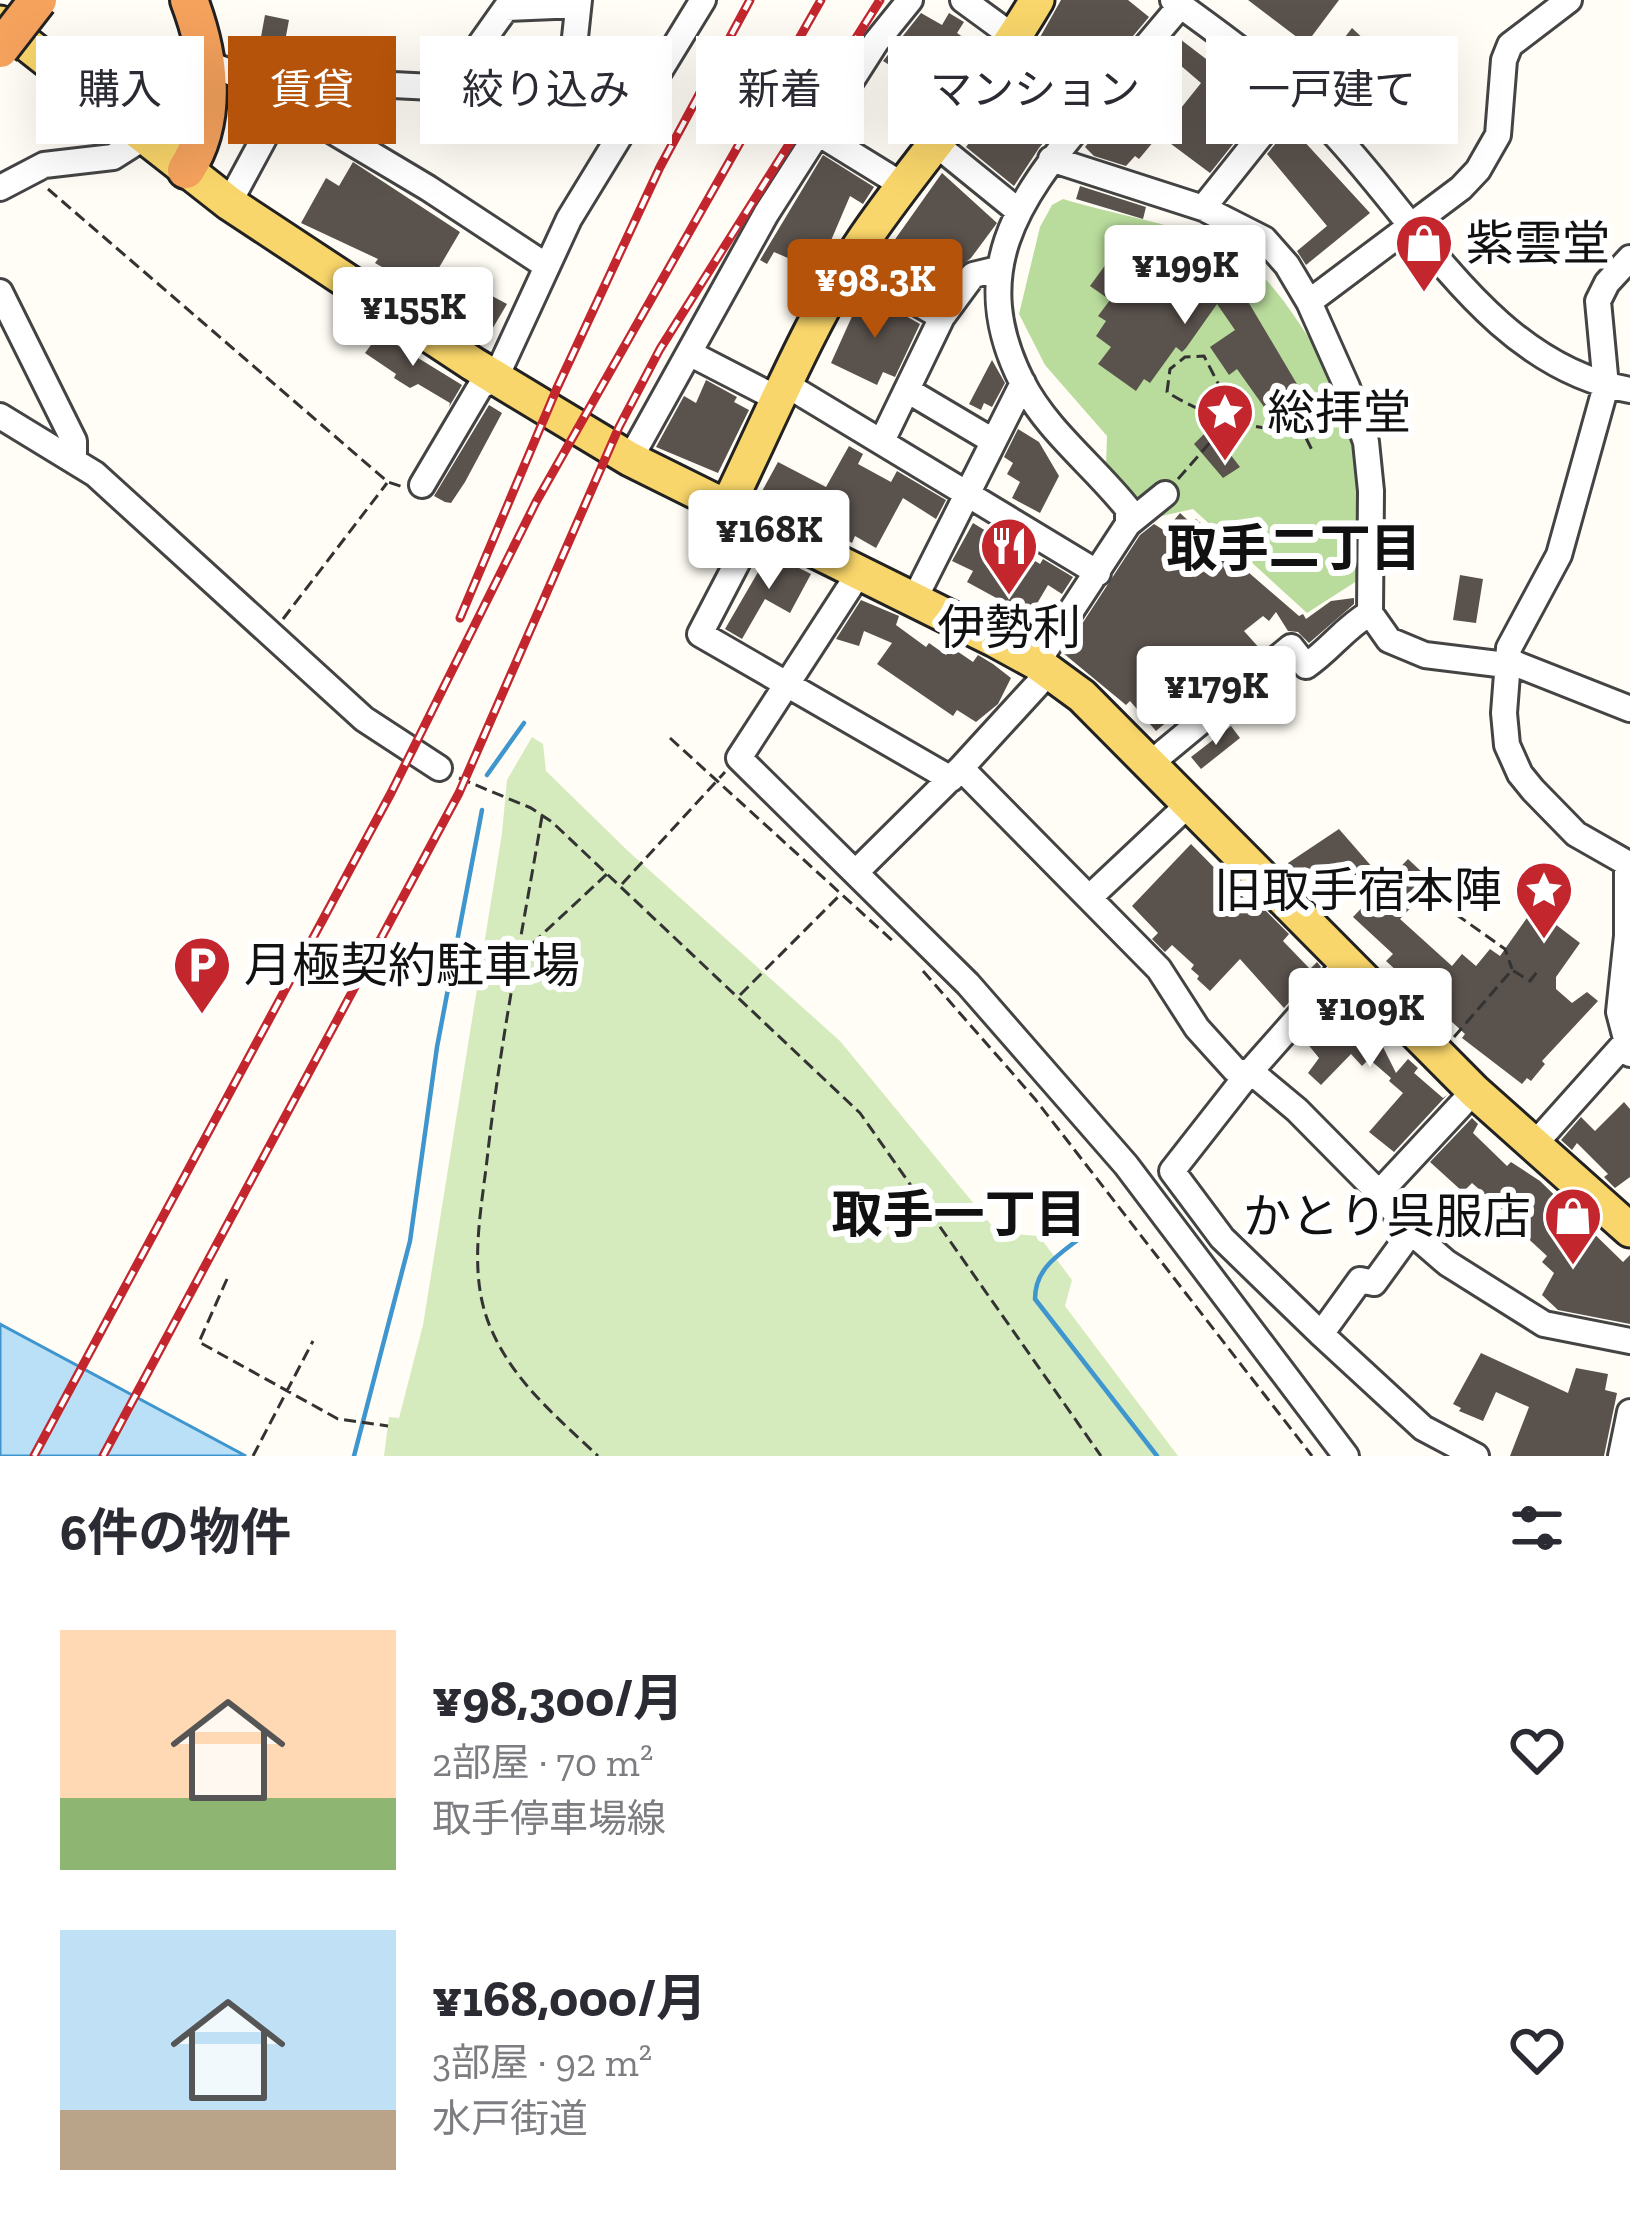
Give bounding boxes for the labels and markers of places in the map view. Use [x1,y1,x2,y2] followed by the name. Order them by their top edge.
[1393,212,1455,294] shop icon: 紫雲堂
[1466,215,1610,272] place label: 紫雲堂
[1101,225,1269,327] pin: ¥199K
[777,239,973,341] pin: ¥98.3K
[329,267,497,369] pin: ¥155K
[1194,381,1256,463] place icon: 総拝堂
[1267,384,1411,441] place label: 総拝堂
[685,490,853,592] pin: ¥168K
[978,515,1040,597] restaurant icon: 伊勢利
[937,599,1081,656] place label: 伊勢利
[1132,646,1300,748] pin: ¥179K
[1513,859,1575,941] place icon: 旧取手宿本陣
[1214,862,1502,919] place label: 旧取手宿本陣
[171,934,233,1016] parking icon: 月極契約駐車場
[244,937,580,994] place label: 月極契約駐車場
[1286,968,1454,1070] pin: ¥109K
[1542,1185,1604,1267] shop icon: かとり呉服店
[1243,1188,1531,1245] place label: かとり呉服店

